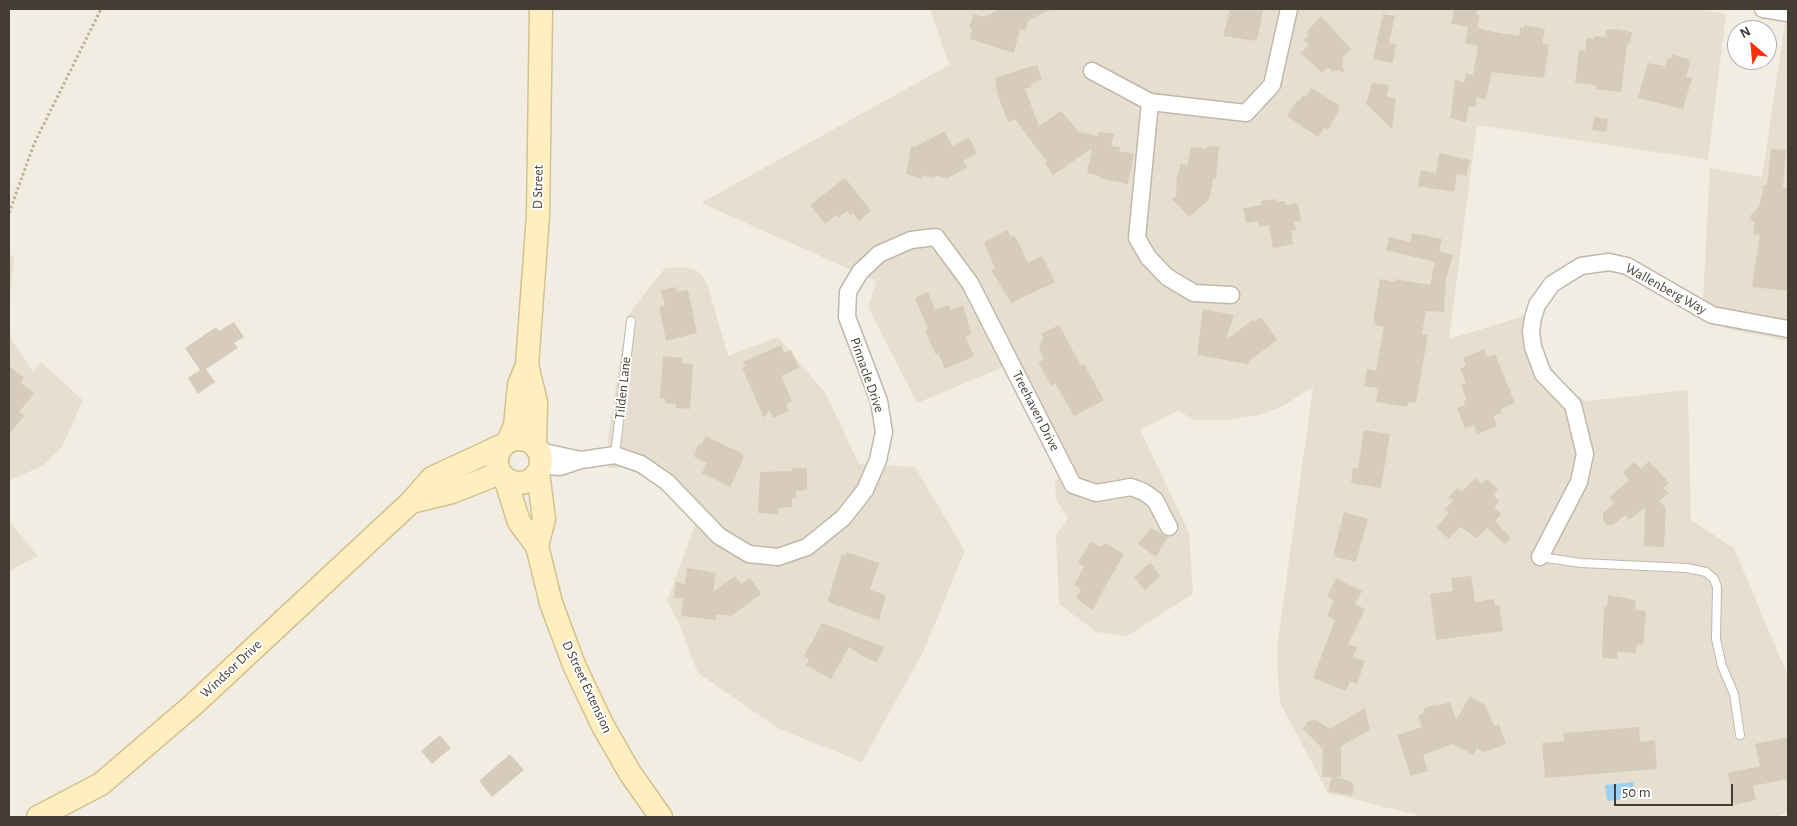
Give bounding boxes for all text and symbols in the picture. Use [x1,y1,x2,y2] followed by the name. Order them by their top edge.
[1727,20,1777,70] north arrow
[1738,24,1753,41] text: N
[529,165,547,209] street label: D Street
[1623,260,1709,318] street label: Wallenberg Way
[846,335,888,415] street label: Pinnacle Drive
[611,356,635,420] street label: Tilden Lane
[1009,368,1063,454] street label: Treehaven Drive
[197,636,265,702] street label: Windsor Drive
[558,638,616,736] street label: D Street Extension
[1617,774,1736,806] scale bar
[1622,785,1651,800] text: 50 m

